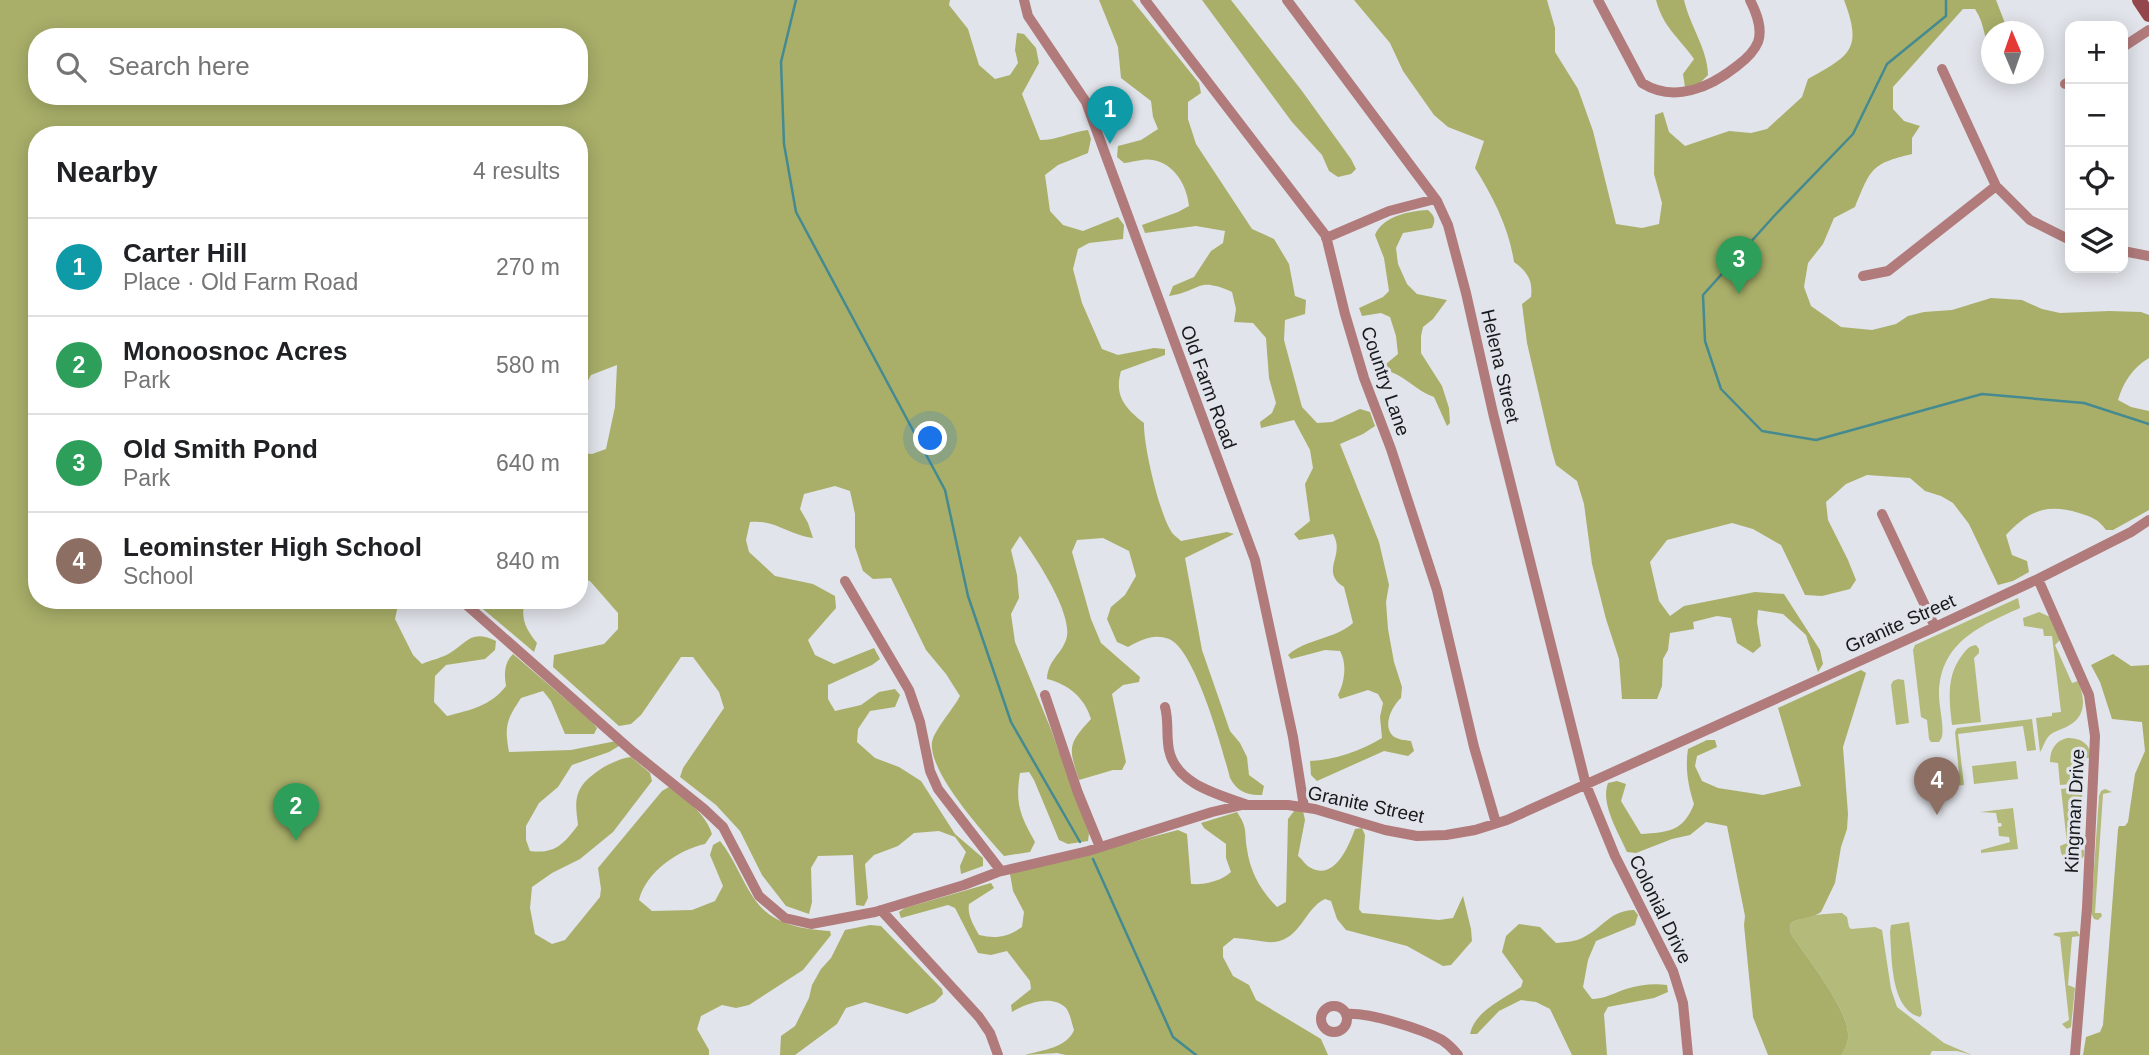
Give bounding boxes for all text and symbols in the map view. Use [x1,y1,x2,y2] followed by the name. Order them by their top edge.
[1981,21,2044,84] north arrow
[2065,21,2128,273] map controls
[2065,21,2128,84] button: +
[28,28,588,105] search box
[52,48,90,86] icon: search
[108,51,250,81] text: Search here
[2065,84,2128,147] button: −
[1087,86,1133,144] pin: 1
[2065,147,2128,210] button: locate
[56,155,158,188] text: Nearby
[473,158,560,184] text: 4 results
[2065,210,2128,273] button: layers
[1716,236,1762,294] pin: 3
[123,238,247,268] text: Carter Hill
[73,254,85,280] text: 1
[496,254,560,280] text: 270 m
[123,269,358,295] text: Place · Old Farm Road
[1477,307,1524,426] street label: Helena Street
[1176,323,1241,452] street label: Old Farm Road
[1357,324,1414,439] street label: Country Lane
[123,336,347,366] text: Monoosnoc Acres
[73,352,85,378] text: 2
[496,352,560,378] text: 580 m
[123,367,170,393] text: Park
[913,421,947,455] your location
[123,434,318,464] text: Old Smith Pond
[73,450,85,476] text: 3
[496,450,560,476] text: 640 m
[123,465,170,491] text: Park
[123,532,422,562] text: Leominster High School
[73,548,85,574] text: 4
[496,548,560,574] text: 840 m
[123,563,193,589] text: School
[1842,590,1959,657] street label: Granite Street
[2061,748,2088,874] street label: Kingman Drive
[1914,757,1960,815] pin: 4
[1306,782,1427,827] street label: Granite Street
[273,783,319,841] pin: 2
[1625,851,1696,967] street label: Colonial Drive

